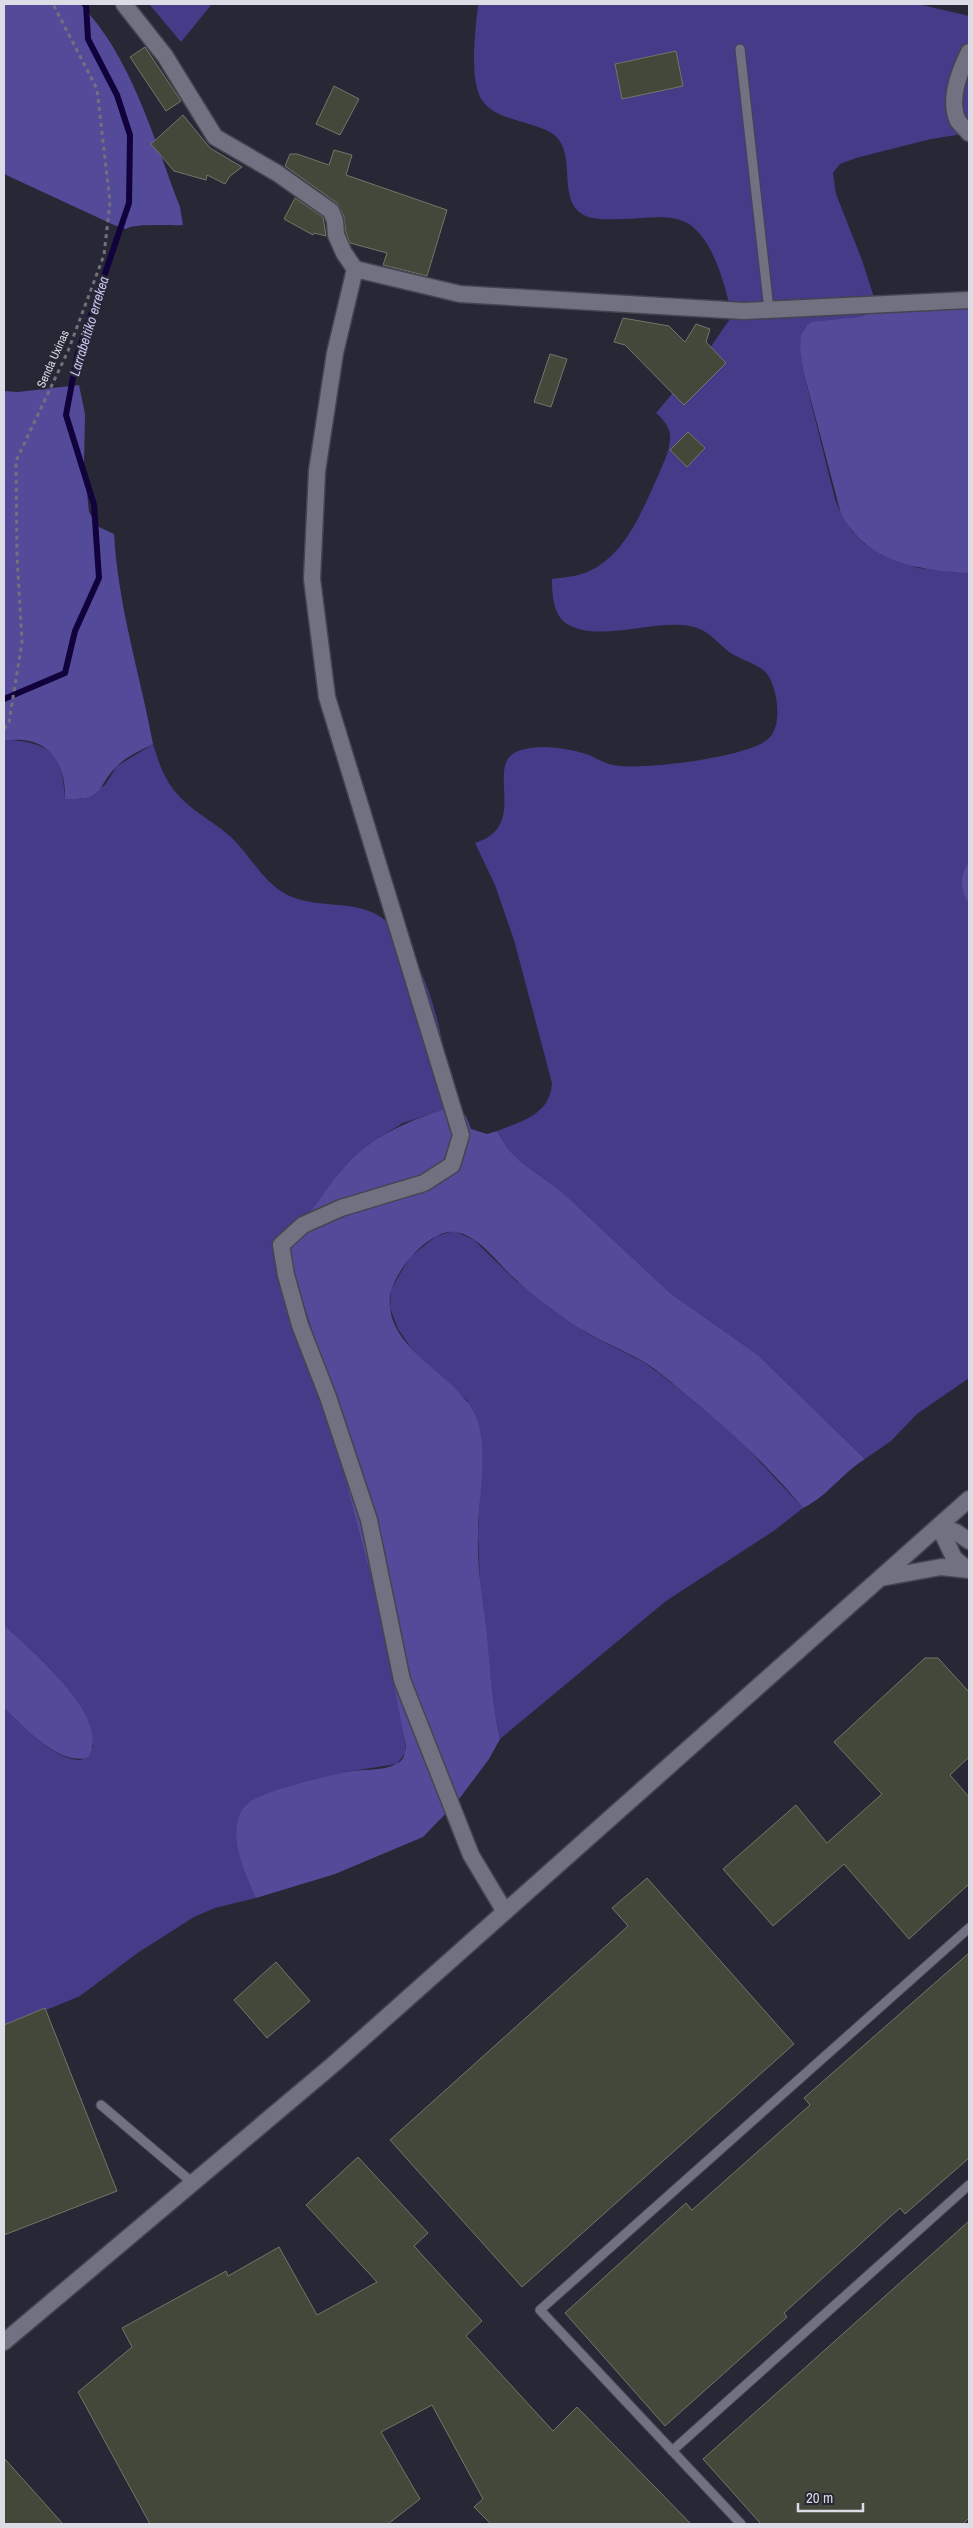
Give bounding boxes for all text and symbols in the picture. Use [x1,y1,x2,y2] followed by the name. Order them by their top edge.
[65,274,113,378] water label: Larrabeitiko errekea
[33,327,73,390] street label: Senda Uxinas
[798,2480,863,2512] scale bar
[806,2487,833,2508] text: 20 m

